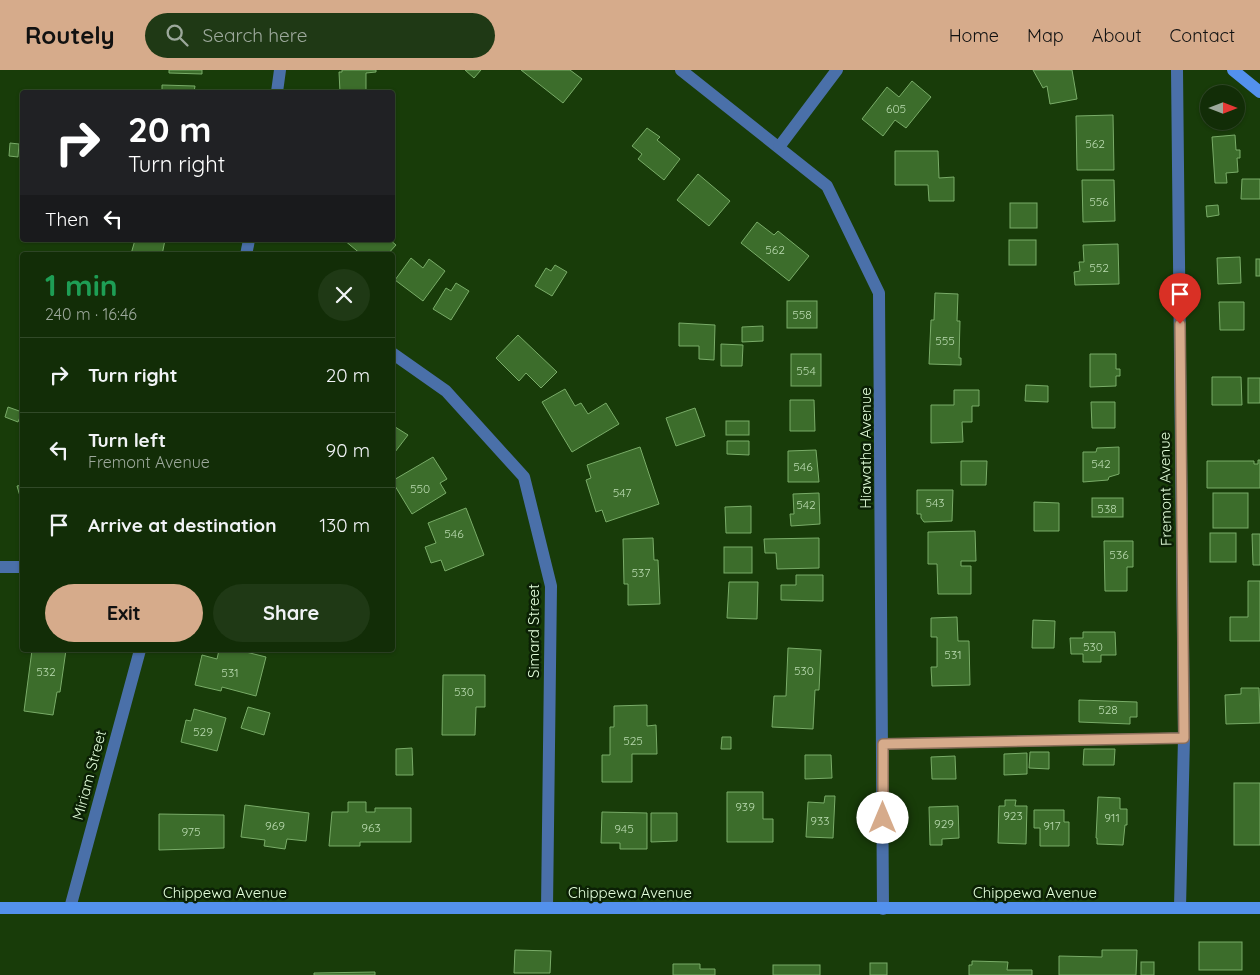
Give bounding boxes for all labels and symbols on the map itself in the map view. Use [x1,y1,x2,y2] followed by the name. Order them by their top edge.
[1200,85,1245,130] north arrow
[886,101,906,116] house number: 605
[1085,136,1105,151] house number: 562
[1089,194,1109,209] house number: 556
[765,242,785,257] house number: 562
[1089,260,1109,275] house number: 552
[1159,273,1201,324] pin
[792,307,812,322] house number: 558
[935,333,955,348] house number: 555
[796,363,816,378] house number: 554
[856,387,875,509] street label: Hiawatha Avenue
[1155,432,1175,546] street label: Fremont Avenue
[1091,456,1111,471] house number: 542
[793,459,813,474] house number: 546
[410,481,430,496] house number: 550
[613,485,631,500] house number: 547
[925,495,945,510] house number: 543
[796,497,816,512] house number: 542
[1097,501,1117,516] house number: 538
[444,526,464,541] house number: 546
[1109,547,1129,562] house number: 536
[632,565,650,580] house number: 537
[524,584,543,678] street label: Simard Street
[1083,639,1103,654] house number: 530
[944,647,962,662] house number: 531
[794,663,814,678] house number: 530
[36,664,56,679] house number: 532
[221,665,239,680] house number: 531
[454,684,474,699] house number: 530
[1098,702,1118,717] house number: 528
[193,724,213,739] house number: 529
[68,728,110,822] street label: Miriam Street
[623,733,643,748] house number: 525
[856,791,908,843] position arrow
[735,799,755,814] house number: 939
[1003,808,1023,823] house number: 923
[1104,810,1120,825] house number: 911
[810,813,830,828] house number: 933
[934,816,954,831] house number: 929
[265,818,285,833] house number: 969
[1043,818,1061,833] house number: 917
[361,820,381,835] house number: 963
[614,821,634,836] house number: 945
[181,824,201,839] house number: 975
[163,883,287,902] street label: Chippewa Avenue
[568,883,692,902] street label: Chippewa Avenue
[973,883,1097,902] street label: Chippewa Avenue

